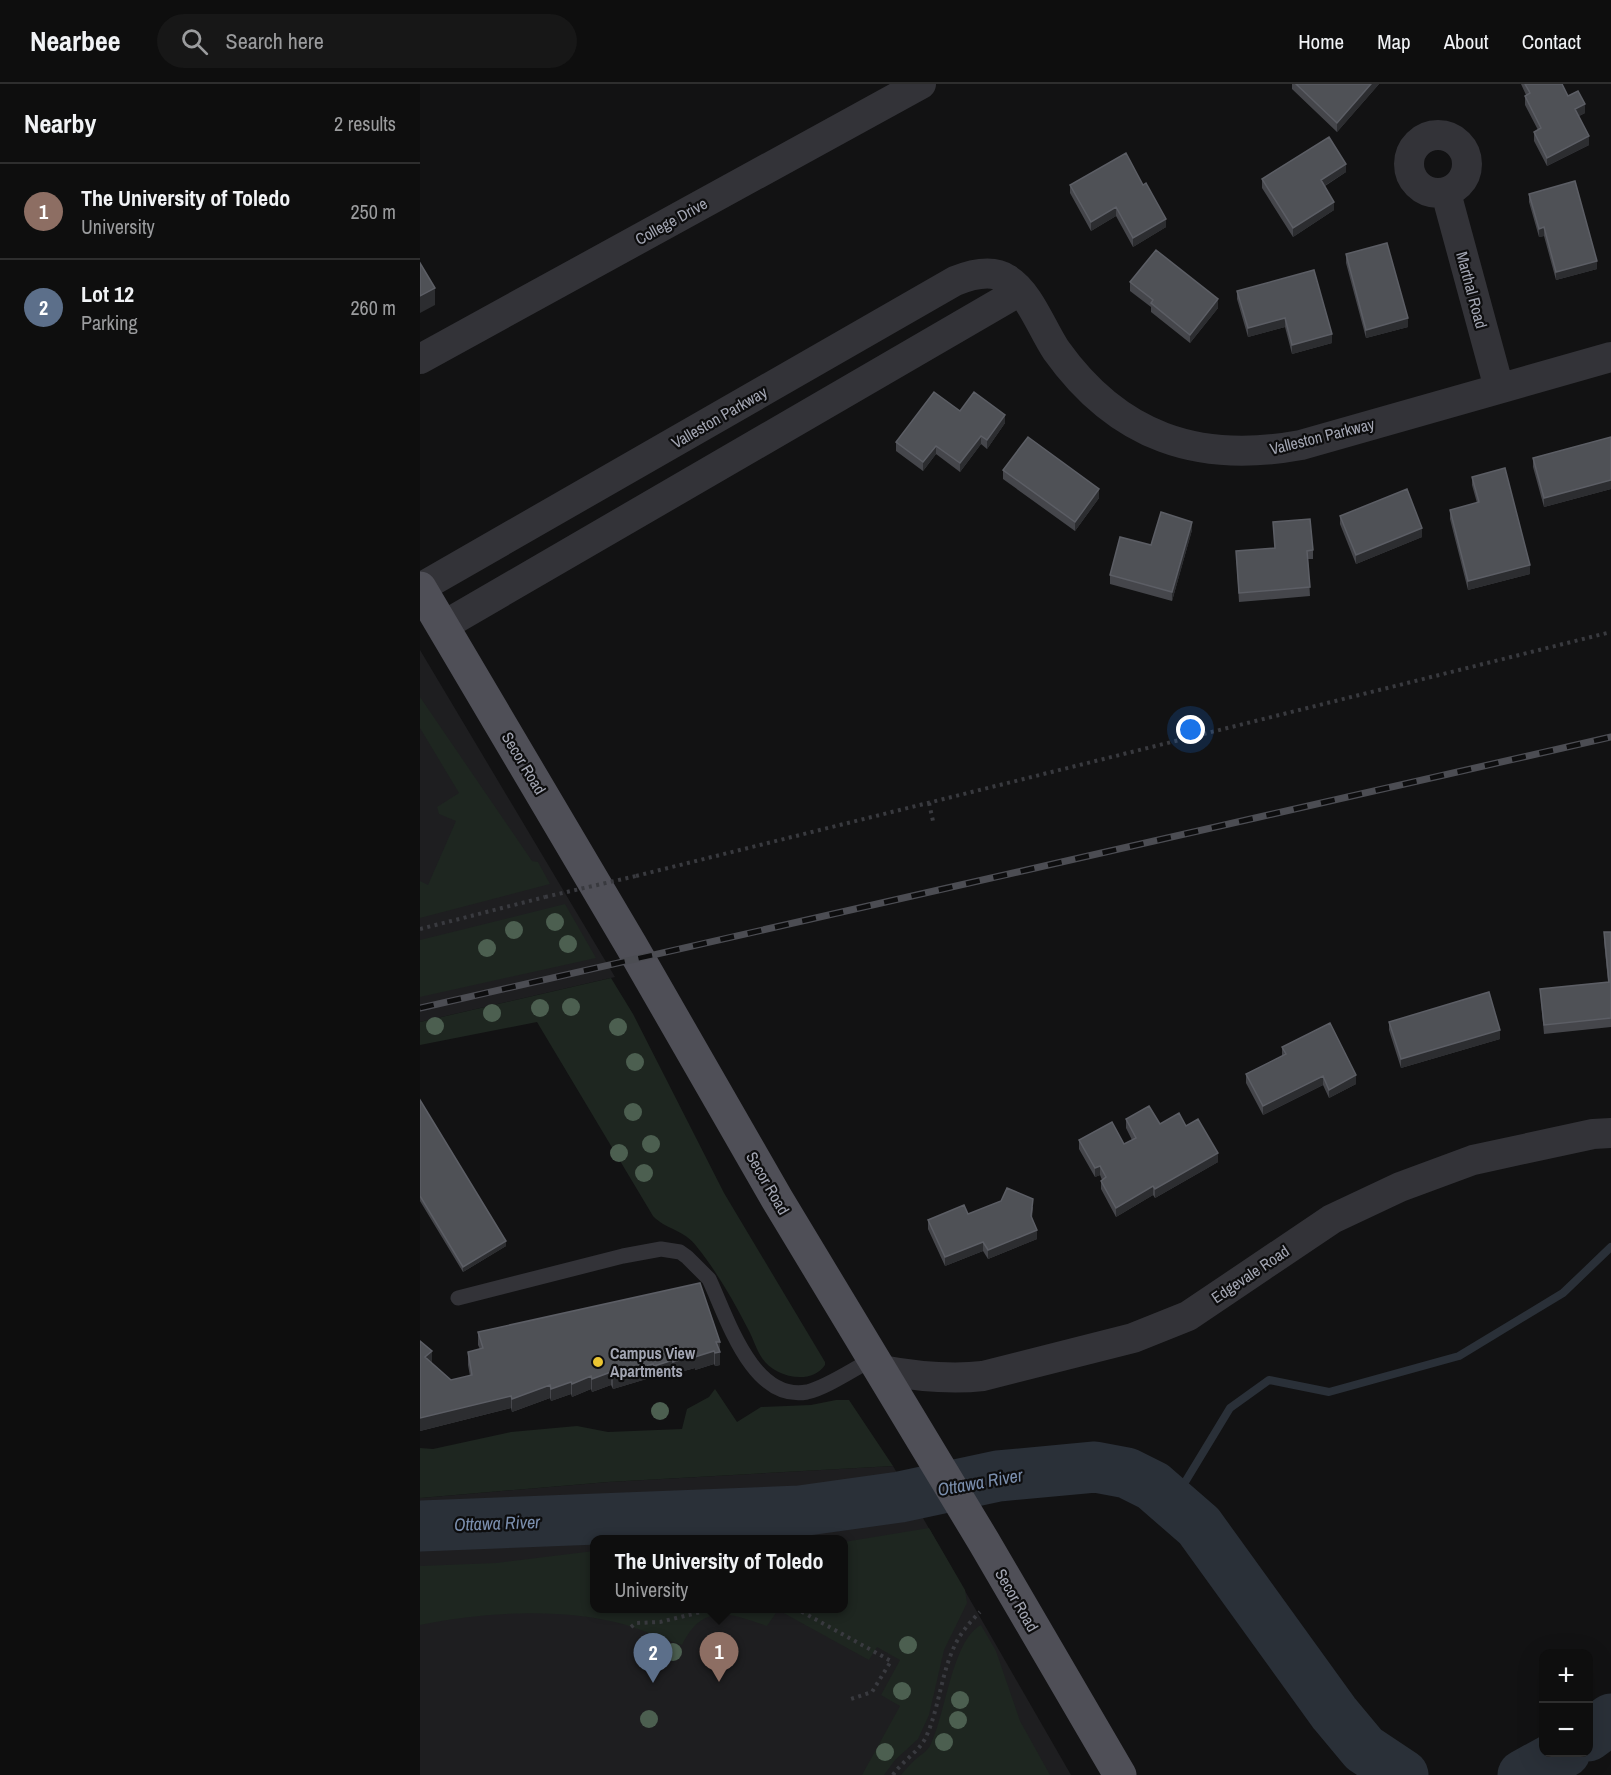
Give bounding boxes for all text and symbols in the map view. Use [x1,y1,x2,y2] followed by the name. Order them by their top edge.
[157,14,577,68] search box
[30,22,121,60] text: Nearbee
[178,25,211,58] icon: search
[226,26,324,56] text: Search here
[1298,27,1344,56] text: Home
[1377,27,1411,56] text: Map
[1444,27,1489,56] text: About
[1522,27,1581,56] text: Contact
[24,106,96,141] text: Nearby
[334,110,396,137] text: 2 results
[81,183,290,213] text: The University of Toledo
[631,192,711,250] street label: College Drive
[39,198,48,225] text: 1
[350,198,396,225] text: 250 m
[81,213,155,240] text: University
[1451,249,1493,331] street label: Marthal Road
[81,279,134,309] text: Lot 12
[39,294,48,321] text: 2
[350,294,396,321] text: 260 m
[81,309,138,336] text: Parking
[667,381,771,453] street label: Valleston Parkway
[1267,412,1377,460] street label: Valleston Parkway
[1176,715,1205,744] your location
[497,728,551,798] street label: Secor Road
[741,1148,795,1218] street label: Secor Road
[1207,1240,1293,1308] street label: Edgevale Road
[610,1342,696,1382] place label: Campus View Apartments
[591,1355,605,1369] marker: Campus View Apartments
[935,1462,1026,1502] water label: Ottawa River
[454,1509,542,1537] water label: Ottawa River
[590,1535,848,1613] popup
[614,1546,824,1576] text: The University of Toledo
[990,1565,1044,1635] street label: Secor Road
[614,1576,688,1603] text: University
[700,1632,738,1682] pin: 1
[634,1634,672,1683] pin: 2
[1539,1649,1593,1757] map controls
[1539,1649,1593,1703] button: +
[1539,1703,1593,1757] button: −

